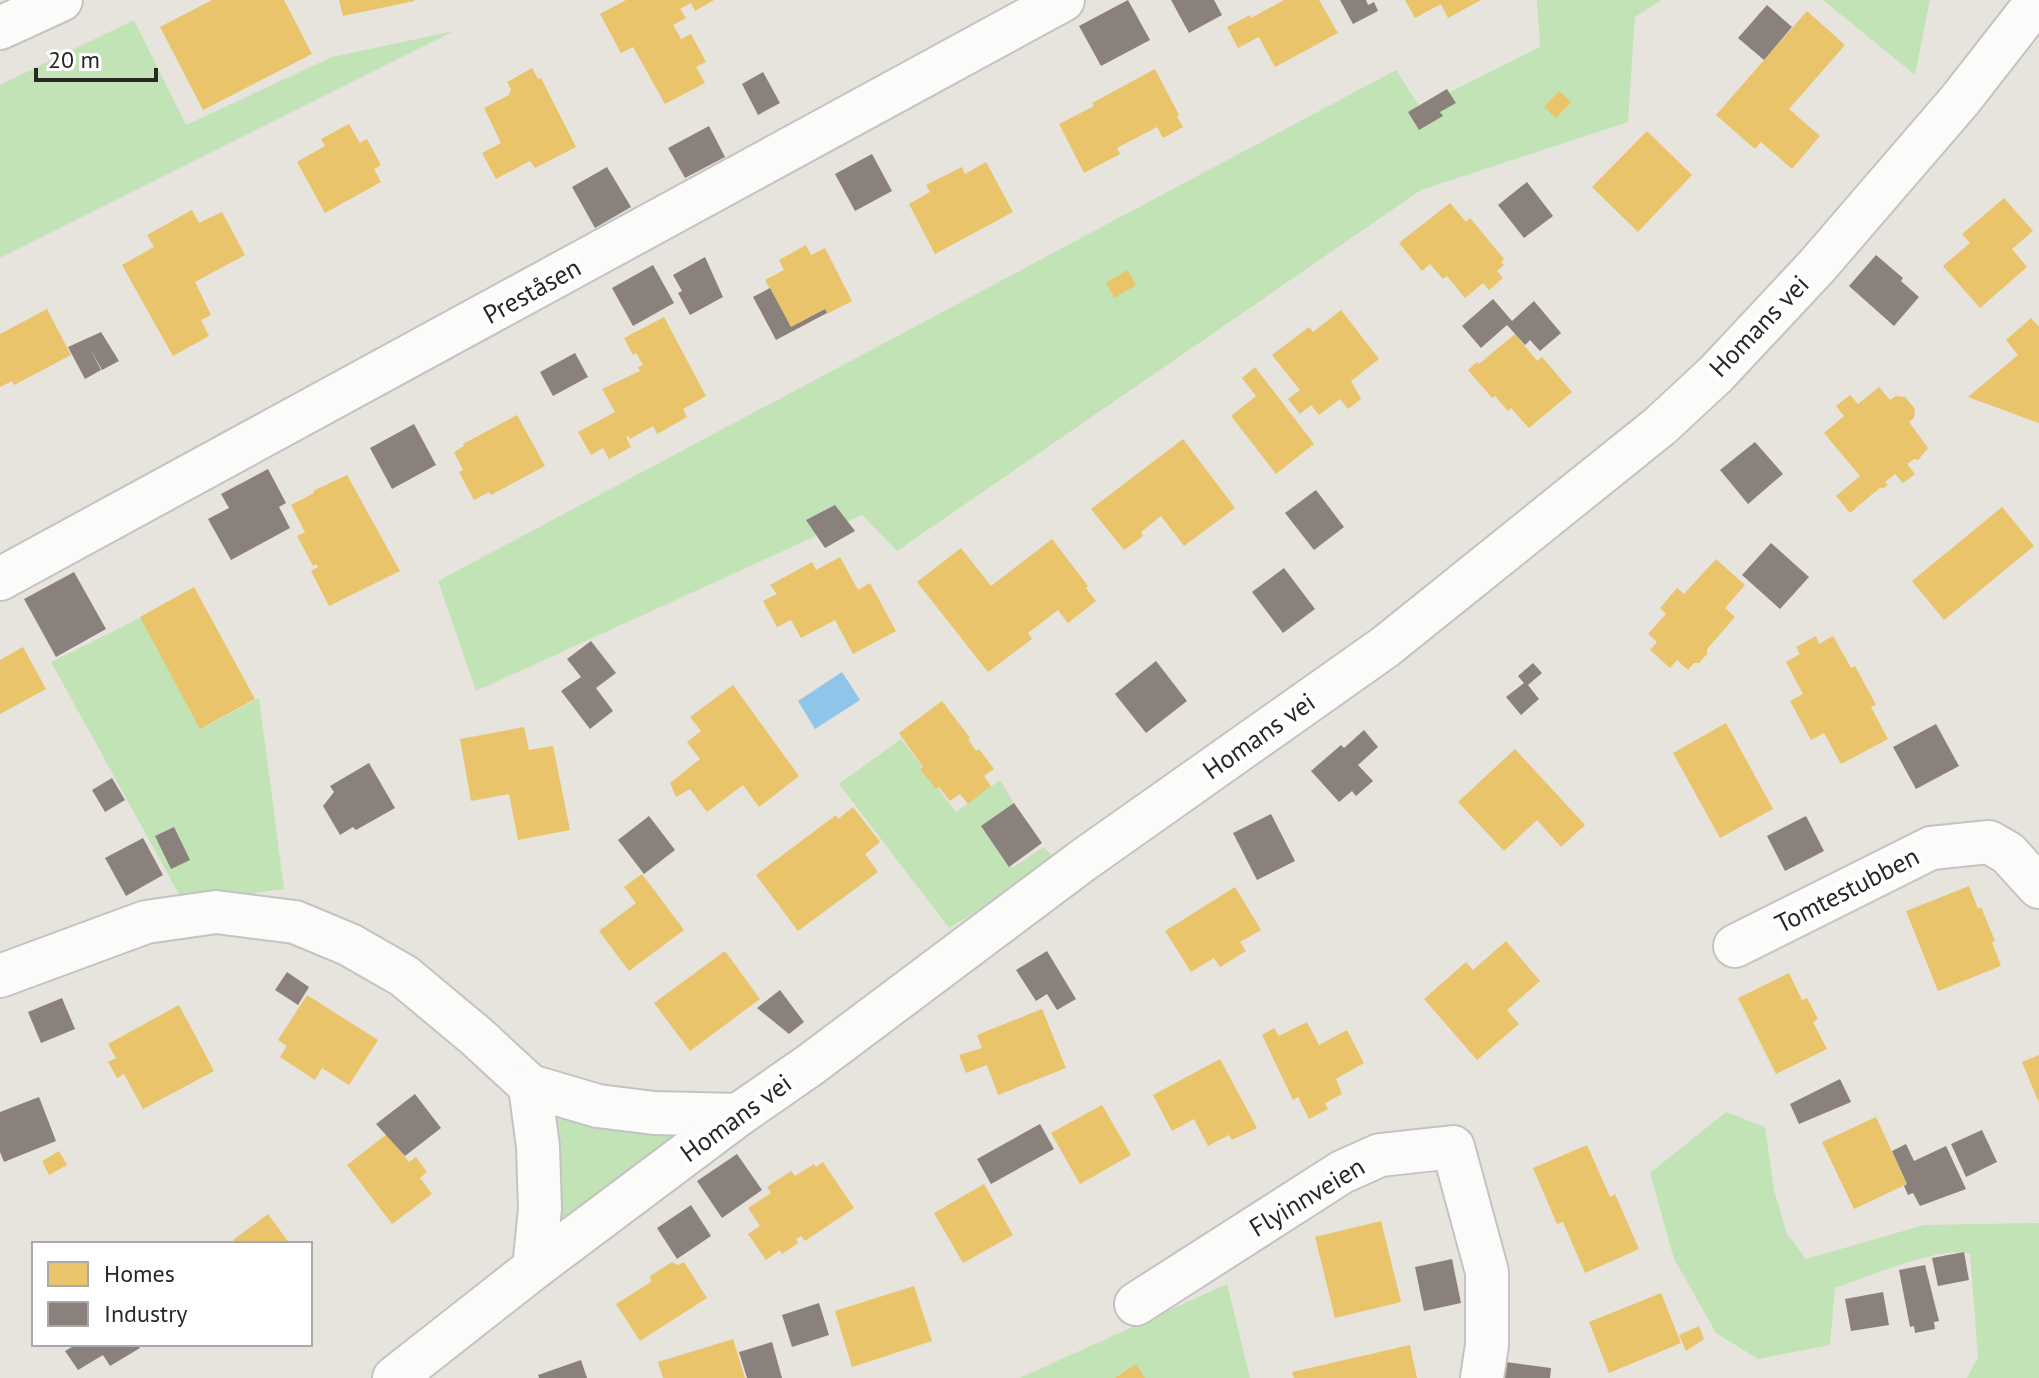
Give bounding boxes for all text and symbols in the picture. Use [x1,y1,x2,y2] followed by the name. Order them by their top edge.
[36,32,156,82] scale bar
[48,44,100,75] text: 20 m
[477,250,586,331] street label: Preståsen
[1702,268,1816,384] street label: Homans vei
[1196,685,1321,786] street label: Homans vei
[1769,839,1924,940] street label: Tomtestubben
[674,1066,798,1169] street label: Homans vei
[1243,1149,1370,1244] street label: Flyinnveien
[32,1242,312,1346] legend
[104,1258,175,1289] text: Homes
[104,1298,188,1329] text: Industry

